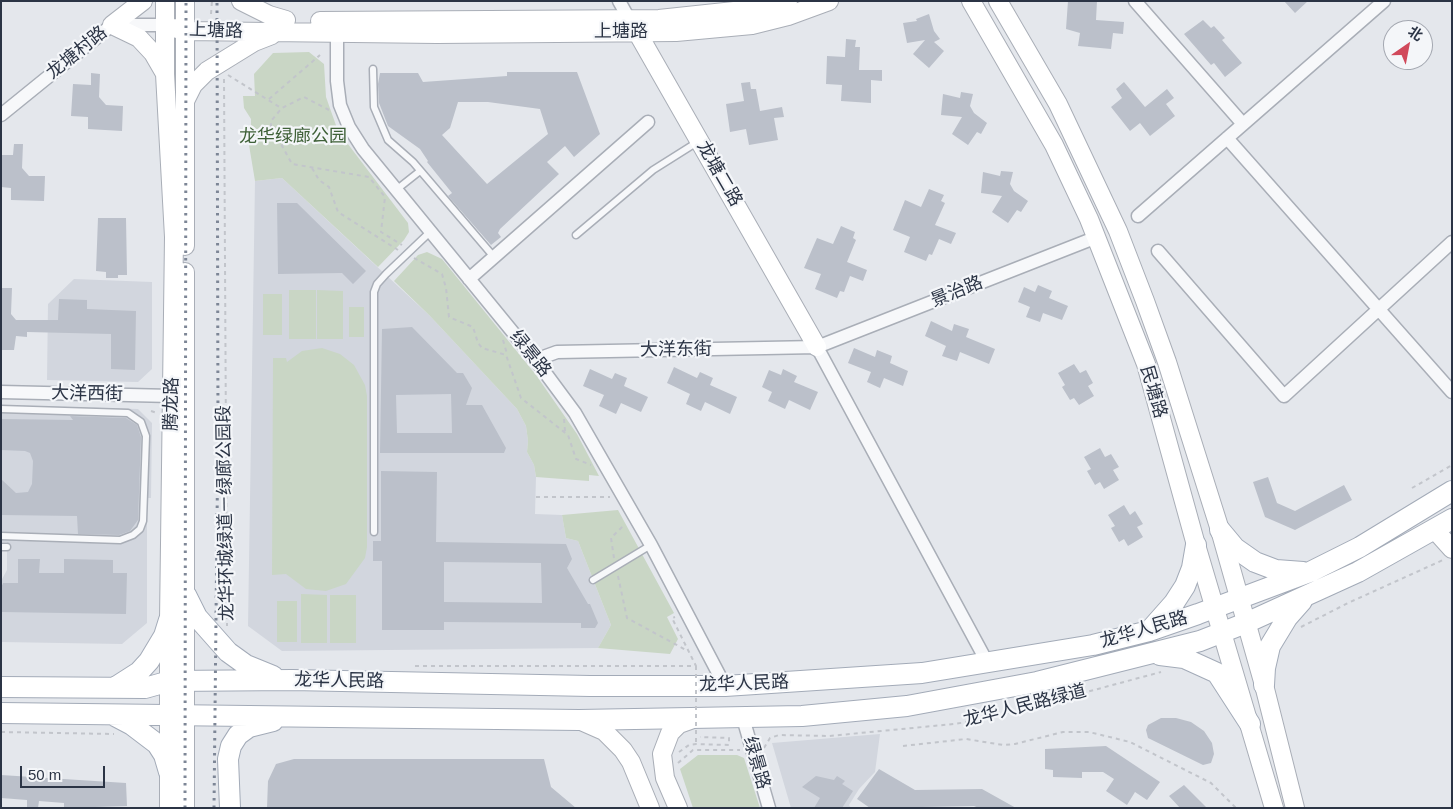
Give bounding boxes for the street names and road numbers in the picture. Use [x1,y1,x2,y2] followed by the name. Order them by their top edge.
[189,19,243,43] street label: 上塘路
[594,21,648,43] street label: 上塘路
[42,22,112,84] street label: 龙塘村路
[692,137,746,211] street label: 龙塘二路
[928,272,986,312] street label: 景治路
[505,326,555,382] street label: 绿景路
[640,339,712,361] street label: 大洋东街
[1135,363,1171,421] street label: 民塘路
[161,377,183,431] street label: 腾龙路
[51,383,123,405] street label: 大洋西街
[213,405,239,621] street label: 龙华环城绿道－绿廊公园段
[1098,607,1190,653] street label: 龙华人民路
[294,669,384,693] street label: 龙华人民路
[699,672,789,696] street label: 龙华人民路
[961,680,1089,732] street label: 龙华人民路绿道
[738,734,774,792] street label: 绿景路

